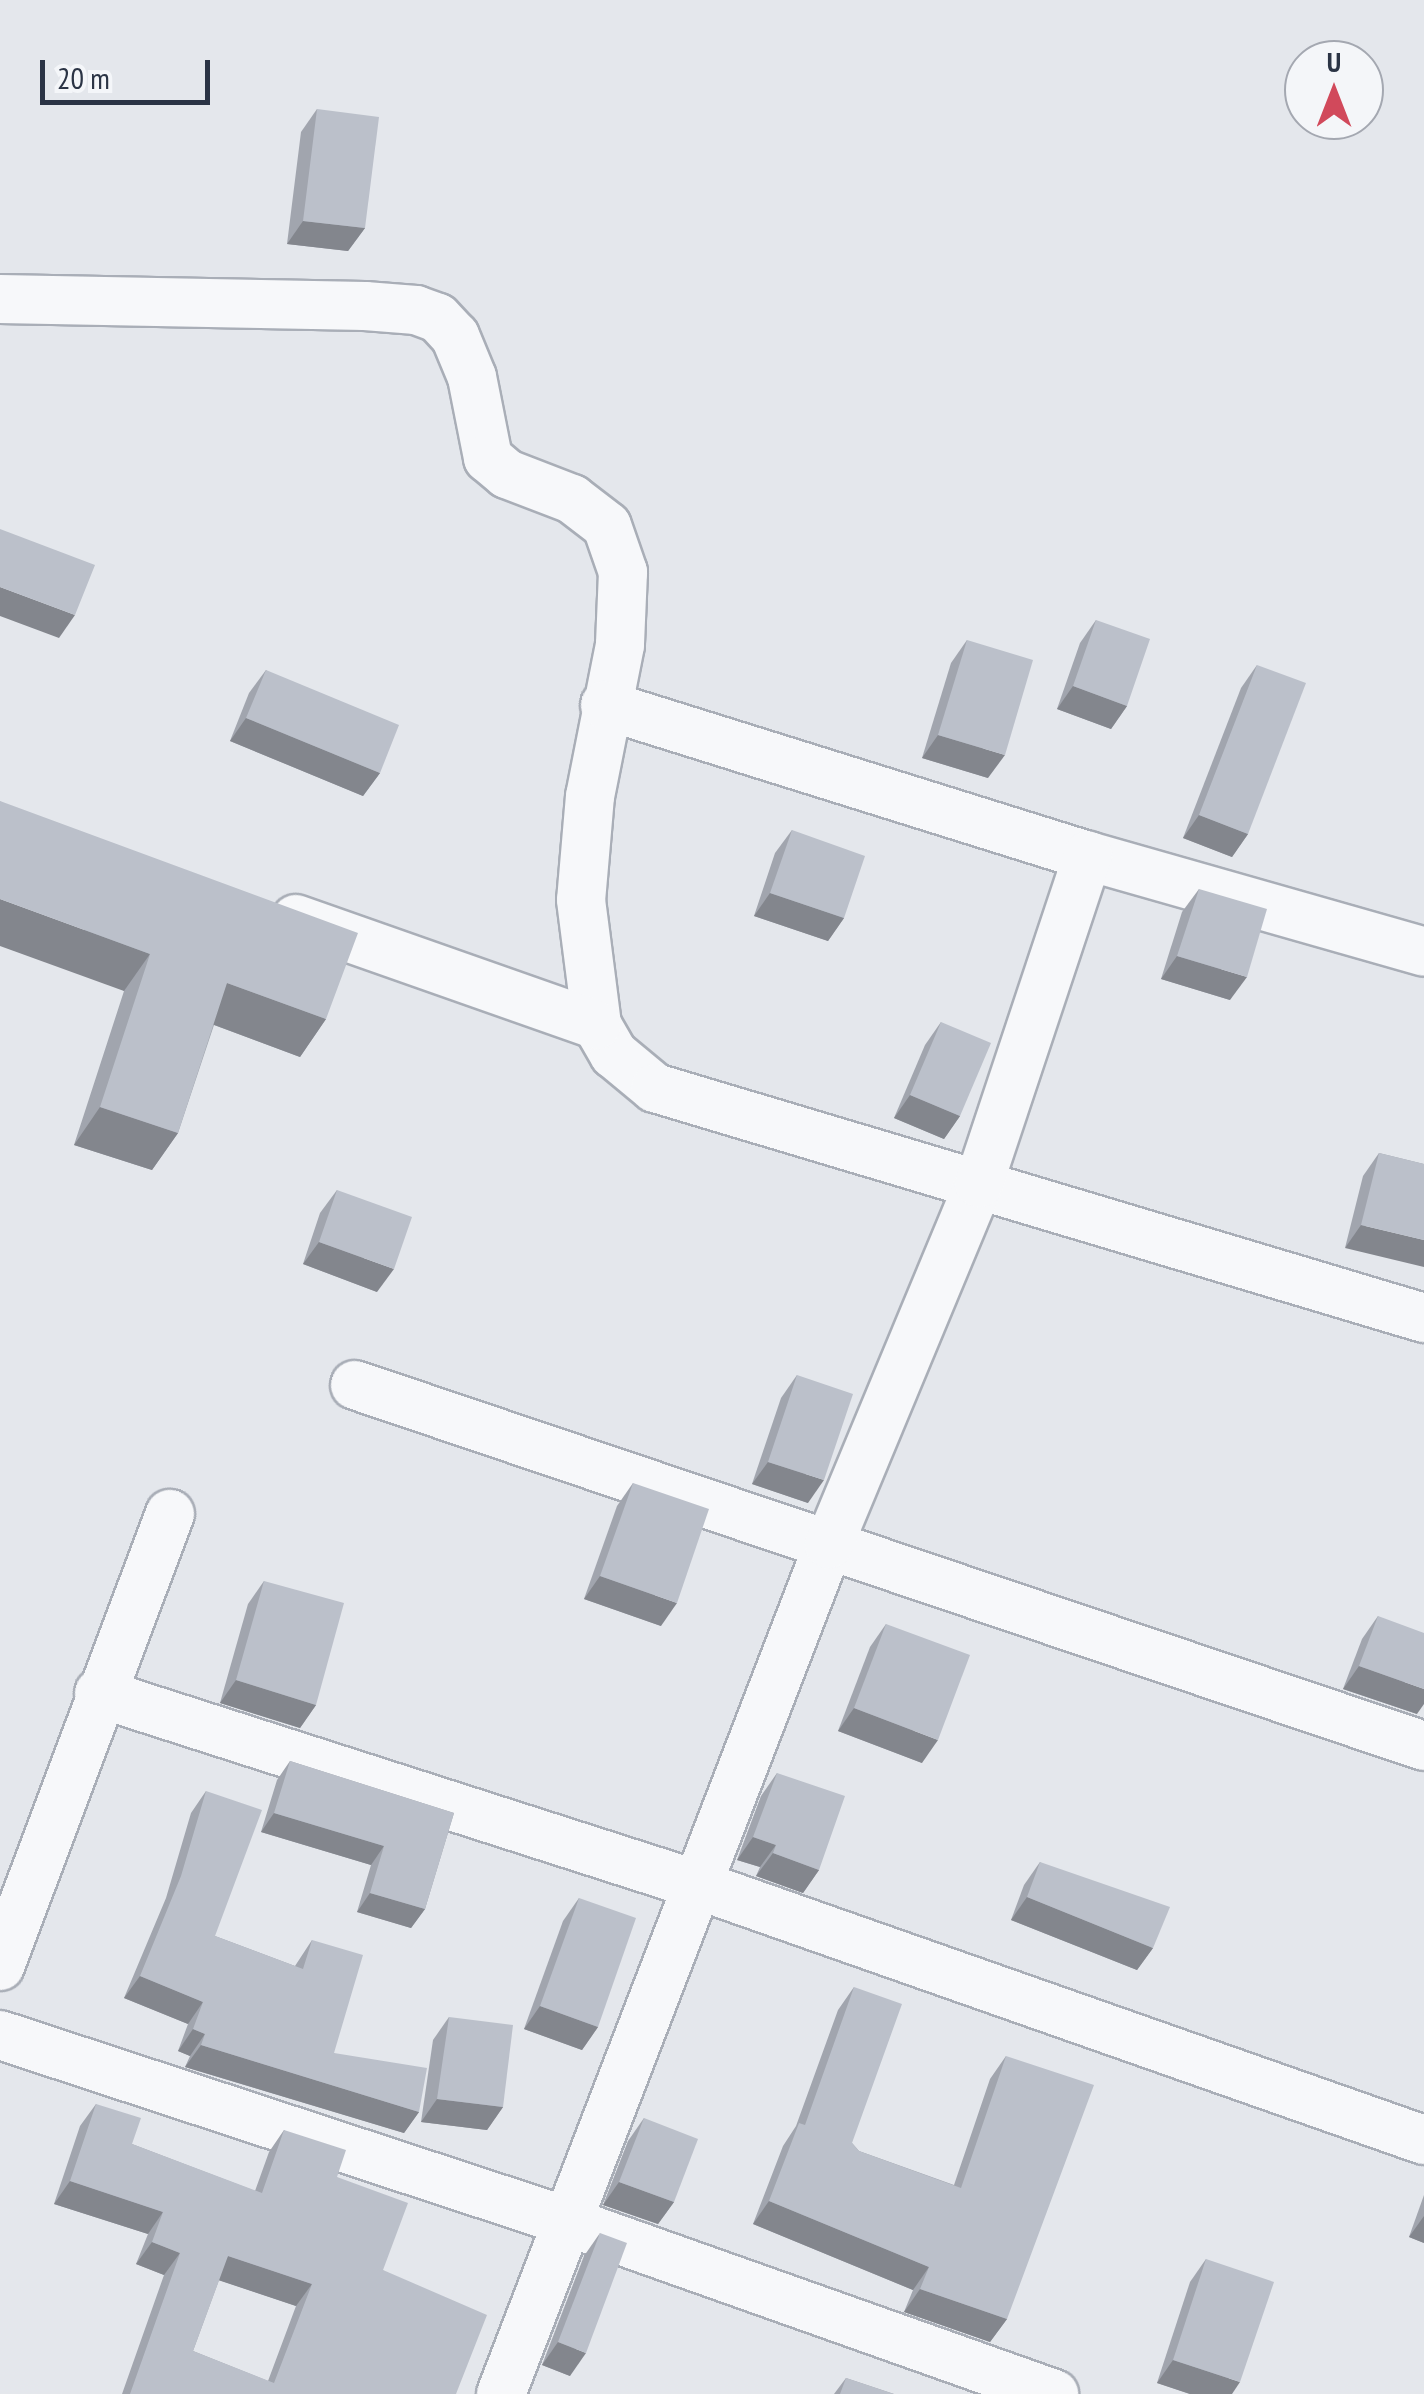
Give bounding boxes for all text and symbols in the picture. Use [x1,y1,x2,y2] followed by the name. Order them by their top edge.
[45,40,215,102] scale bar
[1284,40,1384,140] north arrow
[1327,43,1341,80] text: U
[57,58,110,97] text: 20 m

